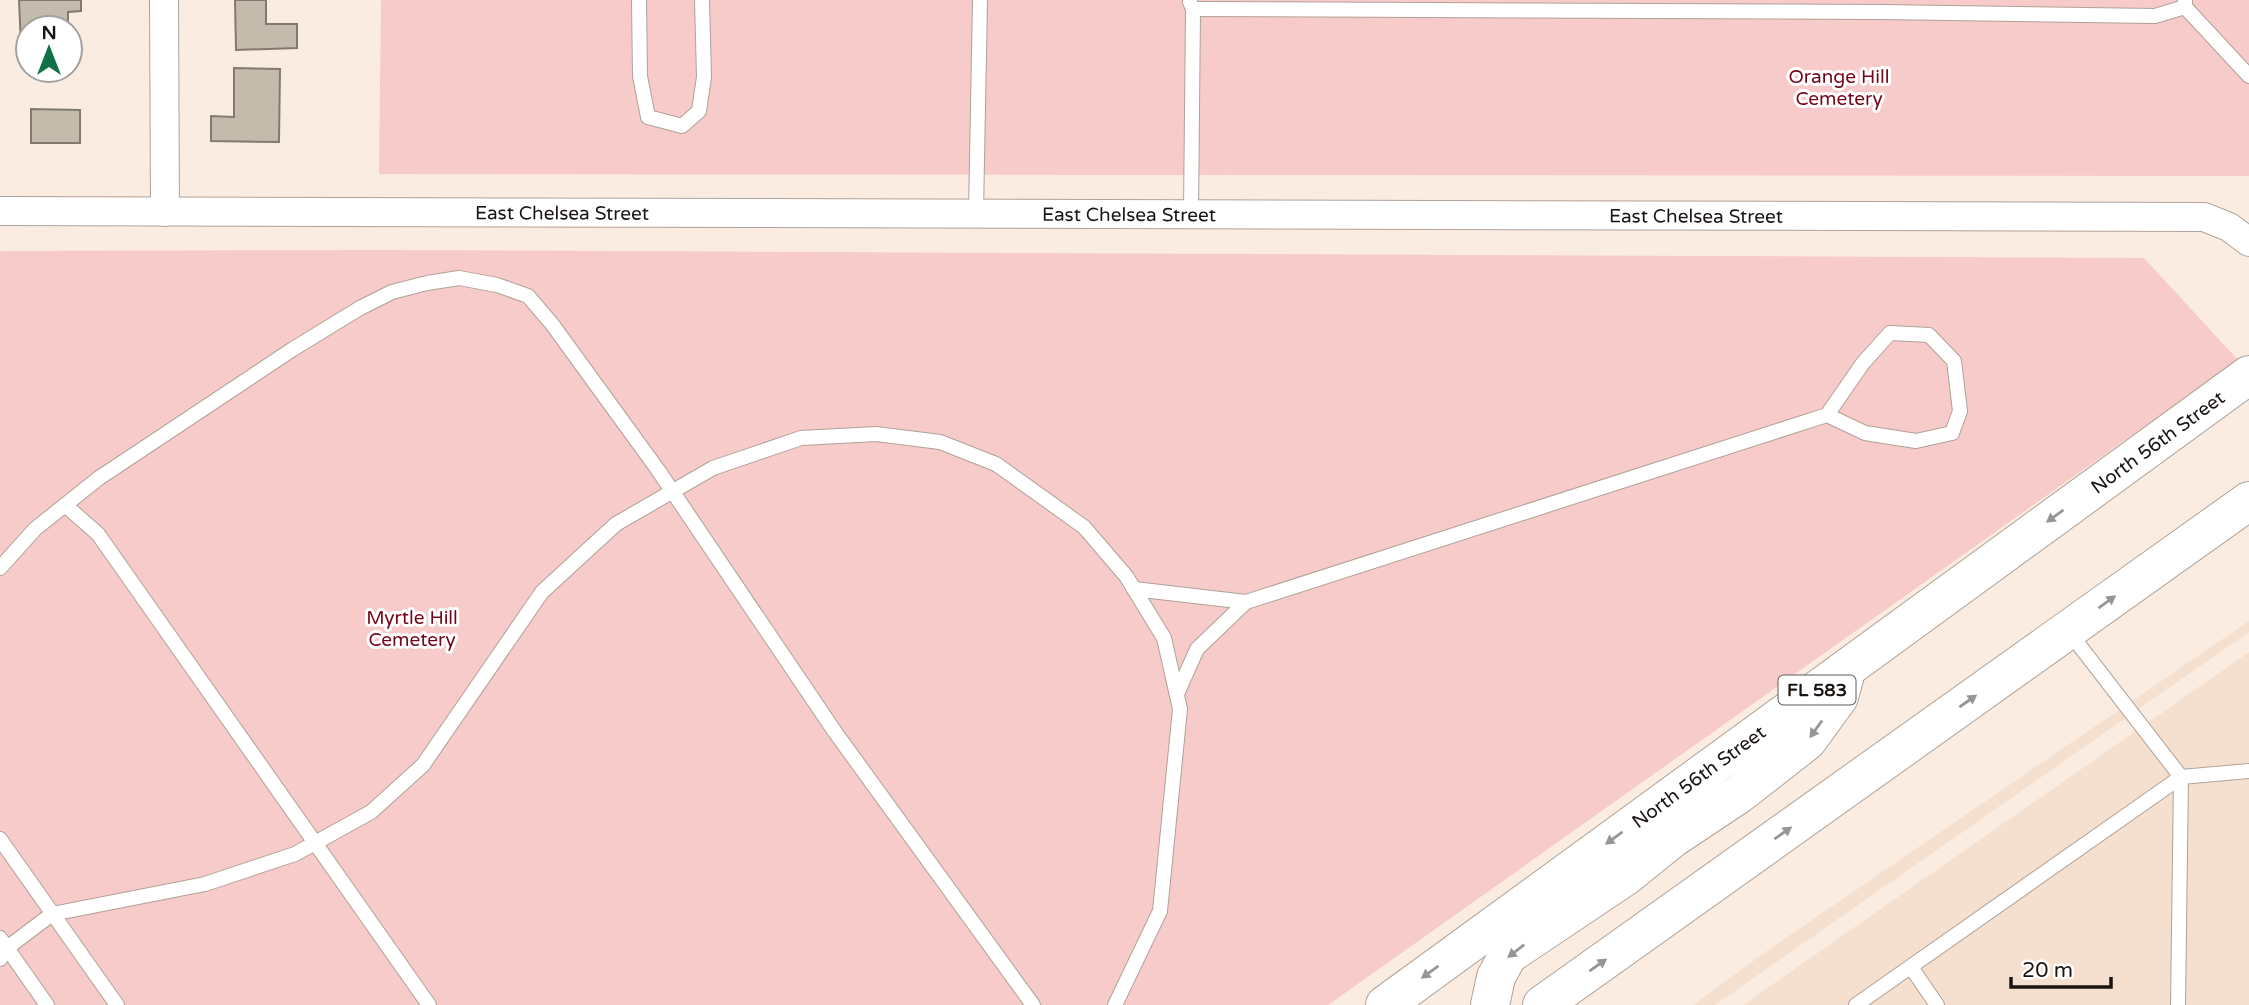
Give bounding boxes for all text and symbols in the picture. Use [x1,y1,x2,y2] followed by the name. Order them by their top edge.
[14,14,84,84] north arrow
[41,22,57,44] text: N
[1789,66,1889,110] park label: Orange Hill Cemetery
[475,202,649,225] street label: East Chelsea Street
[1042,204,1216,226] street label: East Chelsea Street
[1609,205,1783,228] street label: East Chelsea Street
[2087,387,2229,498] street label: North 56th Street
[2046,509,2064,523] one-way arrow
[2098,595,2116,609] one-way arrow
[366,607,458,651] park label: Myrtle Hill Cemetery
[1778,676,1856,704] road number: FL 583
[1959,694,1977,708] one-way arrow
[1809,720,1823,738] one-way arrow
[1628,721,1770,833] street label: North 56th Street
[1774,826,1792,840] one-way arrow
[1605,831,1623,845] one-way arrow
[1507,943,1525,958] one-way arrow
[2011,946,2111,990] scale bar
[1589,958,1607,972] one-way arrow
[2022,958,2073,983] text: 20 m
[1421,965,1440,979] one-way arrow

